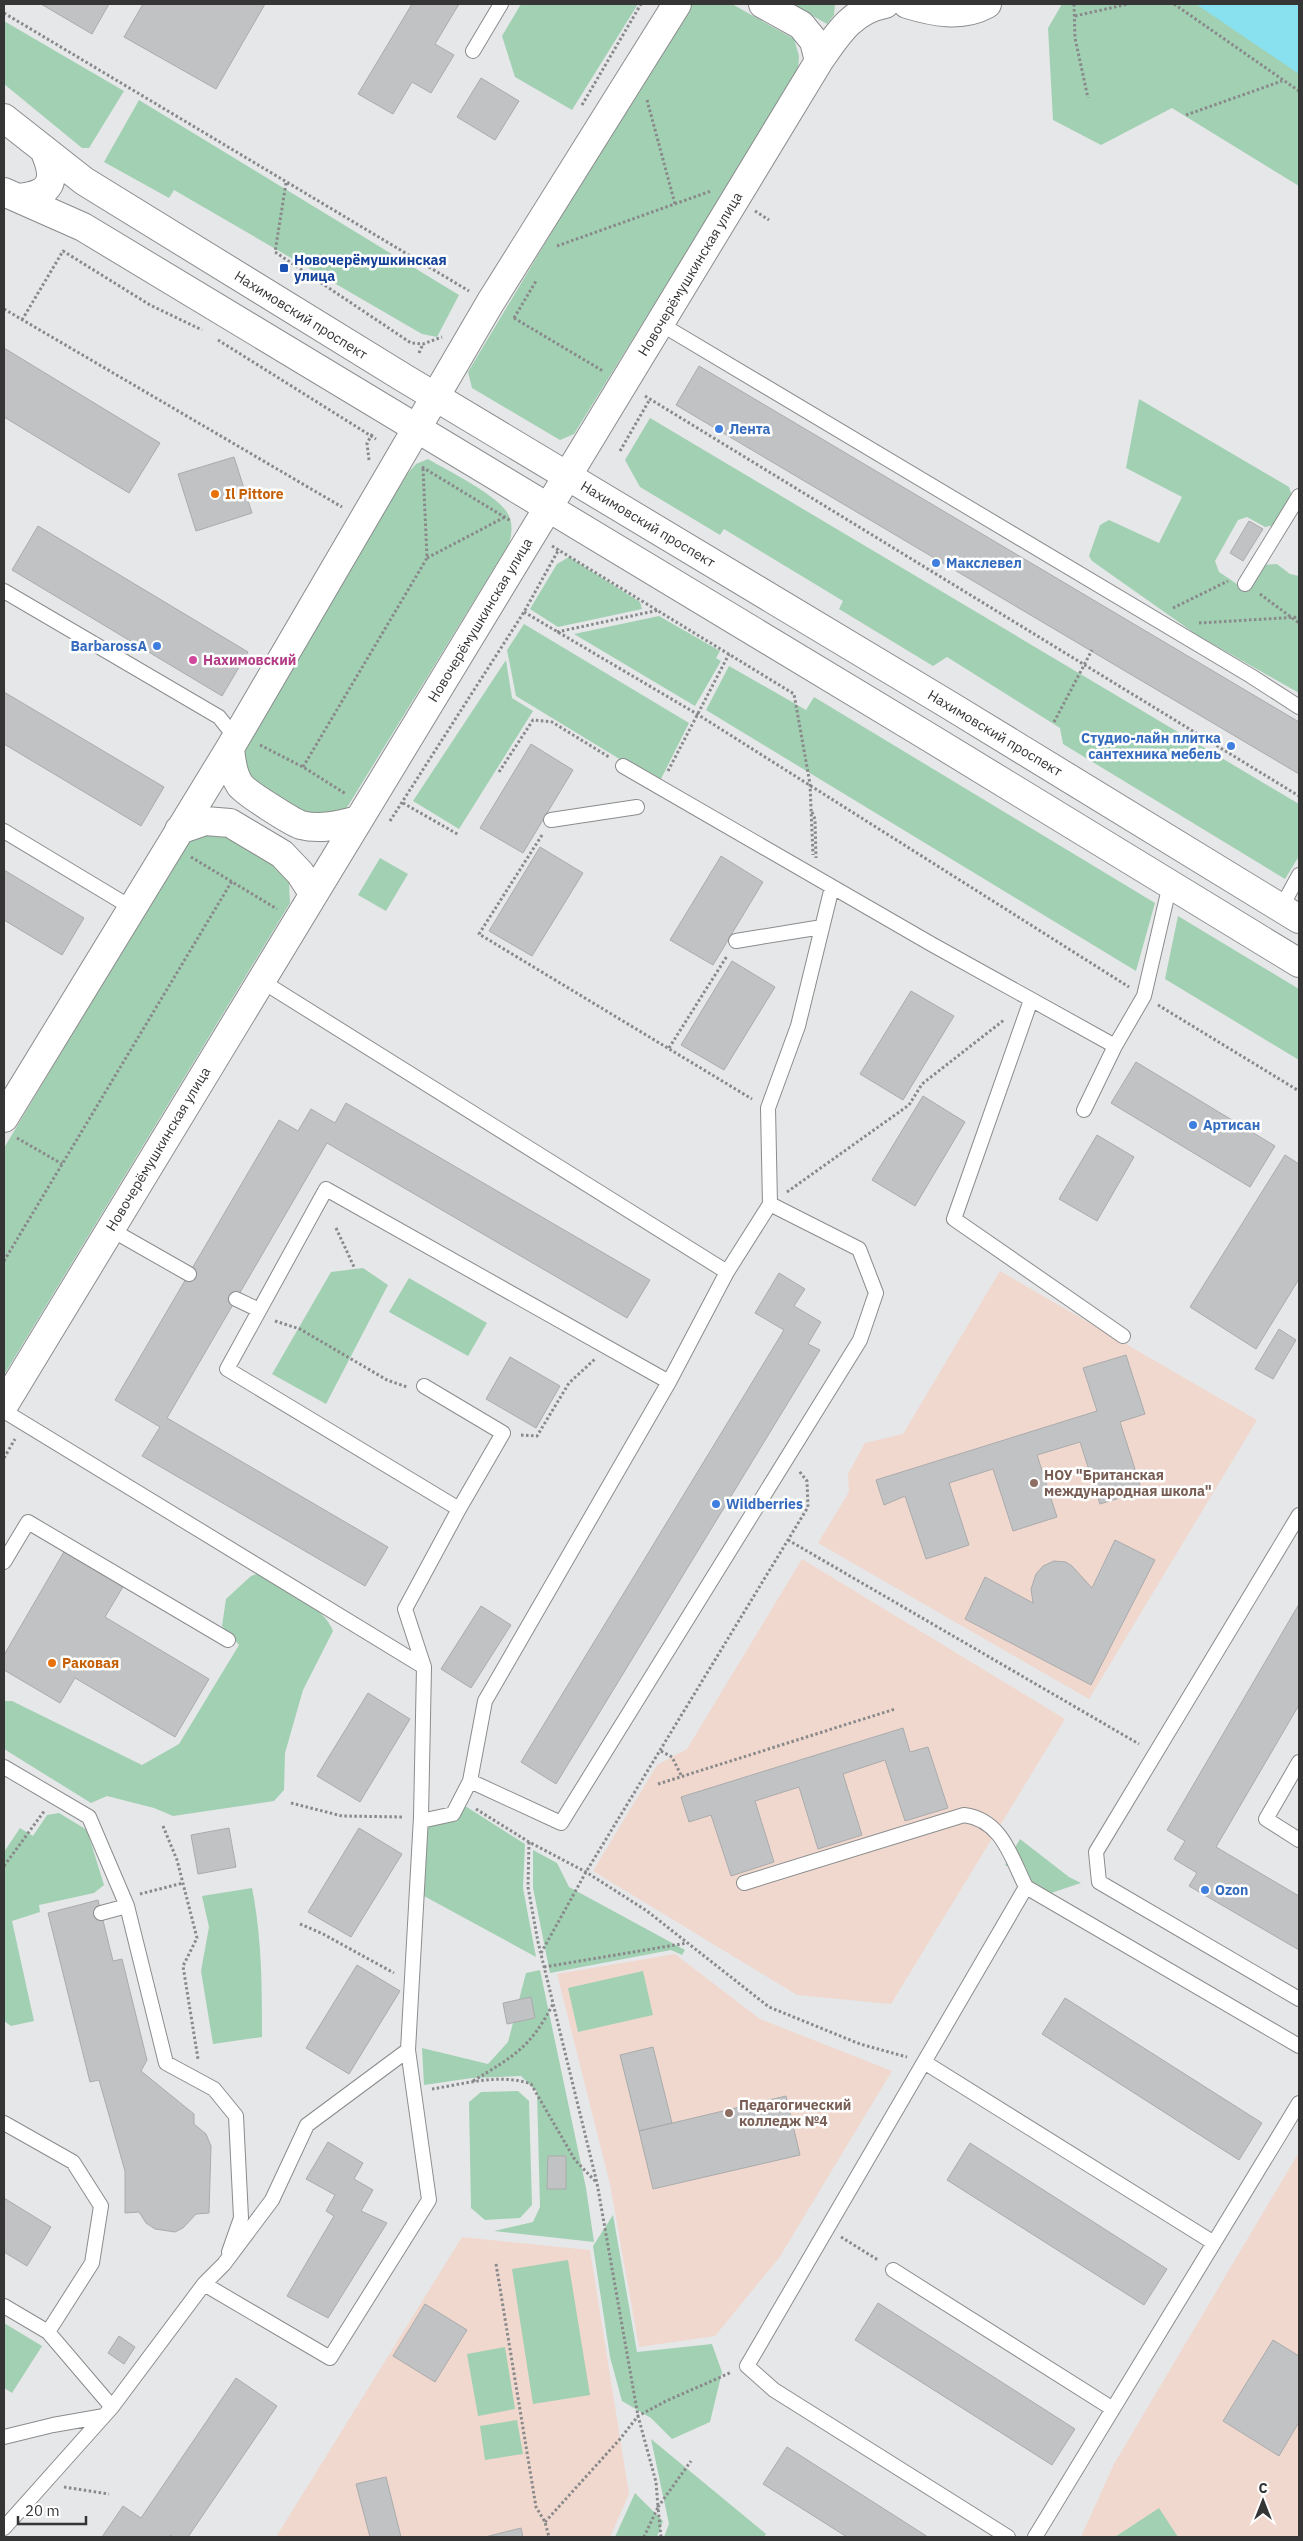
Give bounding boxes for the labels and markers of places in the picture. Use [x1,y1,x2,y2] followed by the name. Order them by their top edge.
[294,251,447,285] place label: Новочерёмушкинская улица
[278,262,290,274] marker: Новочерёмушкинская улица
[729,420,771,438] place label: Лента
[713,423,725,435] marker: Лента
[225,485,284,503] place label: Il Pittore
[209,488,221,500] marker: Il Pittore
[946,554,1022,572] place label: Макслевел
[930,557,942,569] marker: Макслевел
[70,637,147,655] place label: BarbarossA
[151,640,163,652] marker: BarbarossA
[203,651,296,669] place label: Нахимовский
[187,654,199,666] marker: Нахимовский
[1081,729,1221,763] place label: Студио-лайн плитка сантехника мебель
[1225,740,1237,752] marker: Студио-лайн плитка сантехника мебель
[1203,1116,1260,1134] place label: Артисан
[1187,1119,1199,1131] marker: Артисан
[1044,1466,1212,1500] place label: НОУ "Британская международная школа"
[1028,1477,1040,1489] marker: НОУ "Британская международная школа"
[726,1495,803,1513] place label: Wildberries
[710,1498,722,1510] marker: Wildberries
[62,1654,119,1672] place label: Раковая
[46,1657,58,1669] marker: Раковая
[1215,1881,1248,1899] place label: Ozon
[1199,1884,1211,1896] marker: Ozon
[739,2096,851,2130] place label: Педагогический колледж №4
[723,2107,735,2119] marker: Педагогический колледж №4

